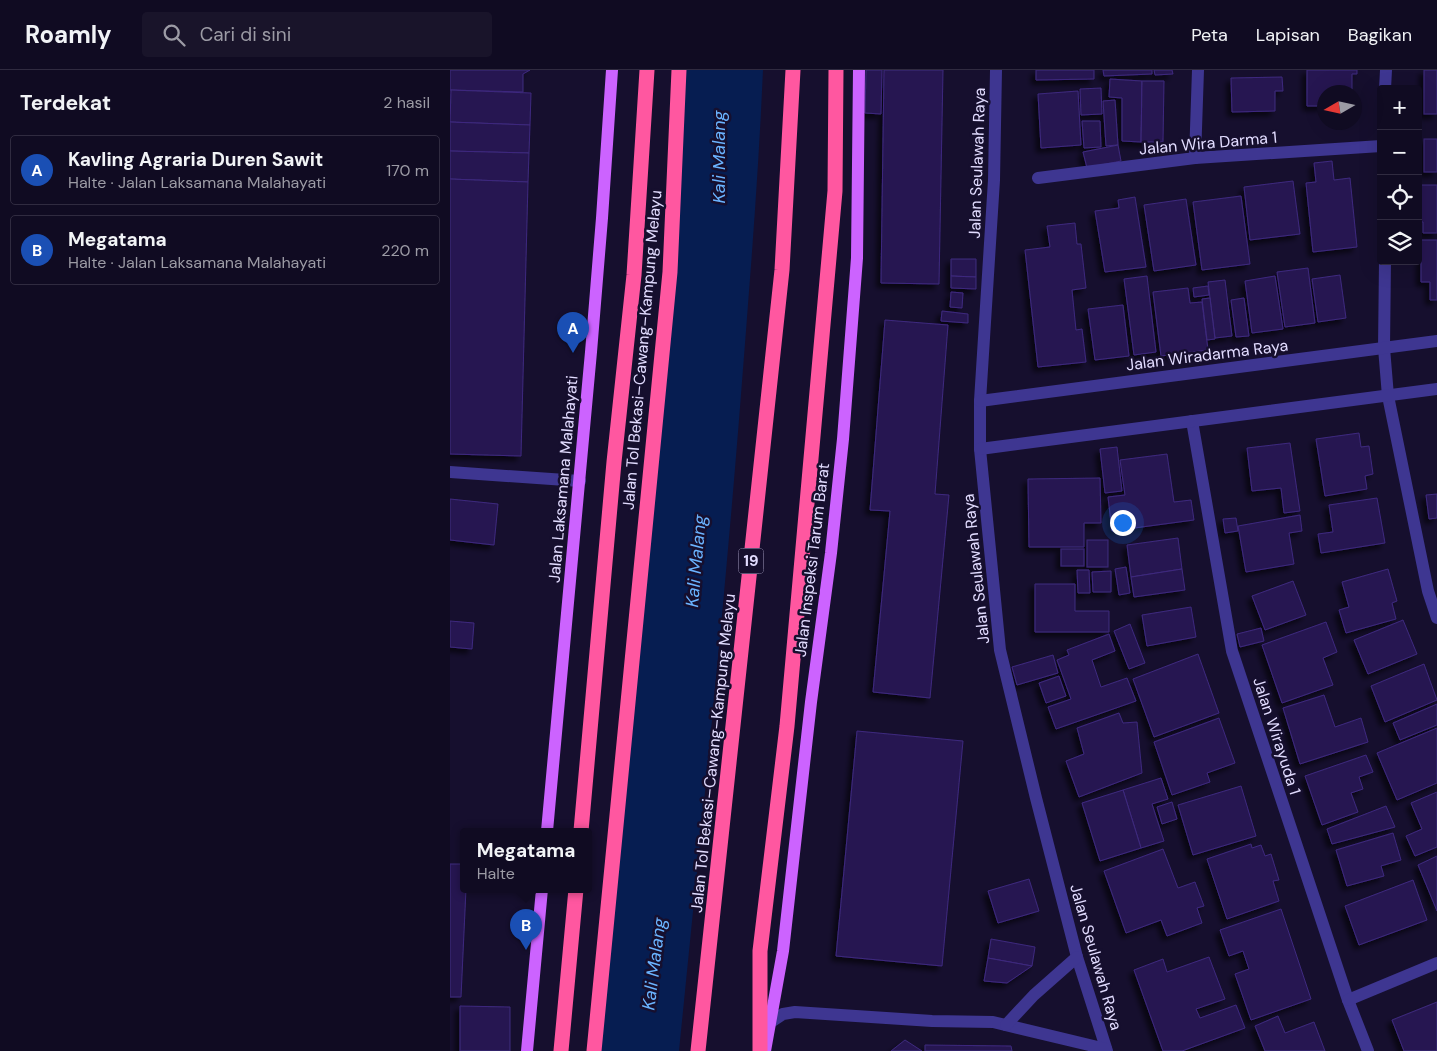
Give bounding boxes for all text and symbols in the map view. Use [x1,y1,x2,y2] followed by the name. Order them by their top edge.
[142,12,492,57] search box
[25,19,112,50] text: Roamly
[160,21,188,49] icon: search
[200,22,291,47] text: Cari di sini
[1191,23,1228,47] text: Peta
[1256,23,1320,47] text: Lapisan
[1348,23,1412,47] text: Bagikan
[1317,85,1362,130] north arrow
[1377,85,1422,265] map controls
[1377,85,1422,130] button: +
[964,87,990,239] street label: Jalan Seulawah Raya
[20,89,111,117] text: Terdekat
[383,92,430,113] text: 2 hasil
[707,109,731,203] water label: Kali Malang
[1138,127,1278,159] street label: Jalan Wira Darma 1
[1377,130,1422,175] button: −
[68,147,323,172] text: Kavling Agraria Duren Sawit
[31,160,43,181] text: A
[386,160,429,181] text: 170 m
[68,172,326,193] text: Halte · Jalan Laksamana Malahayati
[1377,175,1422,220] button: locate
[618,189,666,511] street label: Jalan Tol Bekasi–Cawang–Kampung Melayu
[1377,220,1422,265] button: layers
[68,227,167,252] text: Megatama
[32,240,42,261] text: B
[381,240,429,261] text: 220 m
[68,252,326,273] text: Halte · Jalan Laksamana Malahayati
[557,312,589,353] pin: A
[1125,335,1289,375] street label: Jalan Wiradarma Raya
[543,374,583,584] street label: Jalan Laksamana Malahayati
[790,462,834,658] street label: Jalan Inspeksi Tarum Barat
[958,493,994,645] street label: Jalan Seulawah Raya
[1110,510,1136,536] your location
[680,513,712,608] water label: Kali Malang
[738,548,764,574] road number: 19
[686,592,740,914] street label: Jalan Tol Bekasi–Cawang–Kampung Melayu
[1248,675,1306,797] street label: Jalan Wirayuda 1
[460,828,592,893] popup
[477,838,575,863] text: Megatama
[477,863,515,884] text: Halte
[1065,882,1127,1032] street label: Jalan Seulawah Raya
[510,909,542,950] pin: B
[636,915,672,1012] water label: Kali Malang

